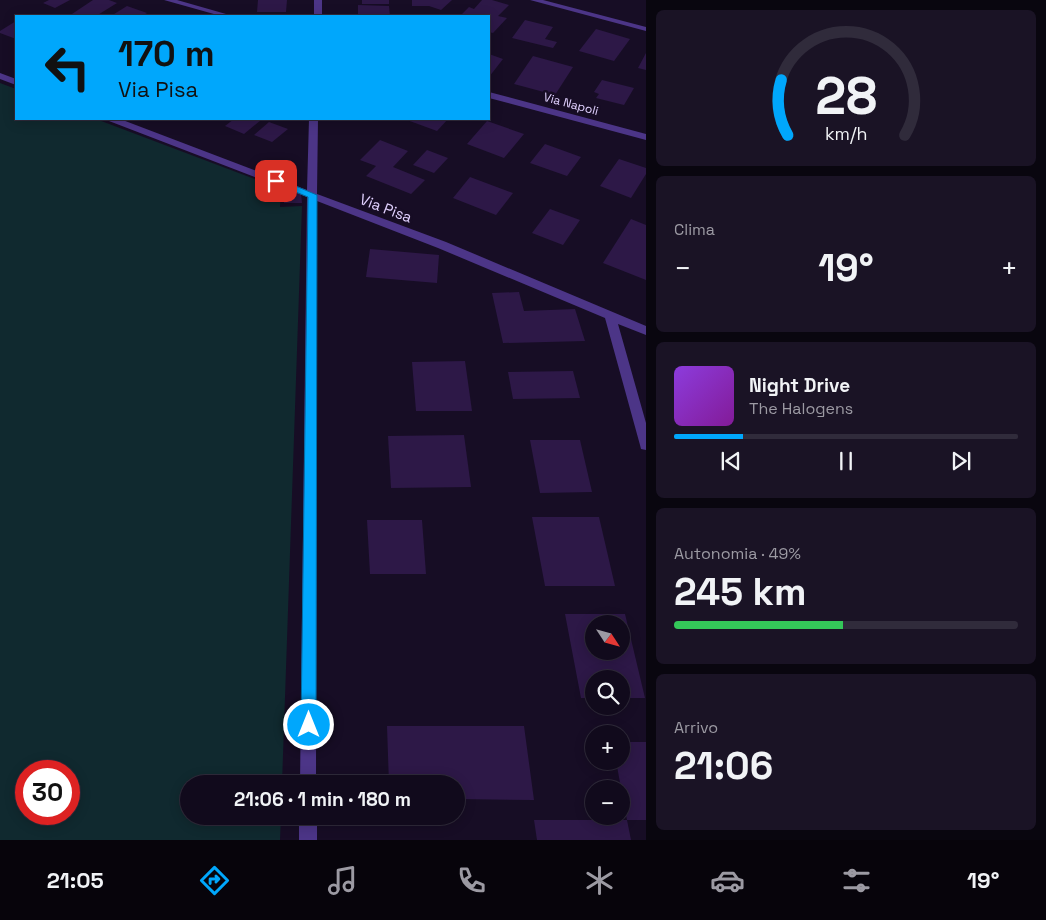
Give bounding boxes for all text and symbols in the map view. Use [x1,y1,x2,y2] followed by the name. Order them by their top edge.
[118,32,215,76] text: 170 m
[35,35,100,100] icon: left
[815,63,877,129] text: 28
[118,75,198,103] text: Via Pisa
[542,89,600,119] street label: Via Napoli
[825,122,867,145] text: km/h
[255,160,297,202] pin
[262,167,290,195] icon: arrive
[357,189,415,227] street label: Via Pisa
[674,219,715,240] text: Clima
[818,244,874,292] text: 19°
[674,250,691,286] text: −
[1001,250,1018,286] text: +
[749,373,850,398] text: Night Drive
[749,398,853,419] text: The Halogens
[717,447,745,475] icon: previous
[832,447,860,475] icon: pause
[947,447,975,475] icon: next
[674,543,801,564] text: Autonomia · 49%
[674,568,806,616] text: 245 km
[585,615,630,660] north arrow
[585,615,630,825] map controls
[585,670,630,715] button: search
[282,698,334,750] position arrow
[674,717,718,738] text: Arrivo
[585,725,630,770] button: +
[674,742,773,790] text: 21:06
[15,760,80,825] speed limit sign: 30
[585,780,630,825] button: −
[234,787,411,812] text: 21:06 · 1 min · 180 m
[197,863,232,898] icon: directions
[325,863,360,898] icon: music
[454,863,489,898] icon: phone
[582,863,617,898] icon: climate
[710,863,745,898] icon: car
[839,863,874,898] icon: filters
[47,866,104,894] text: 21:05
[967,866,999,894] text: 19°

